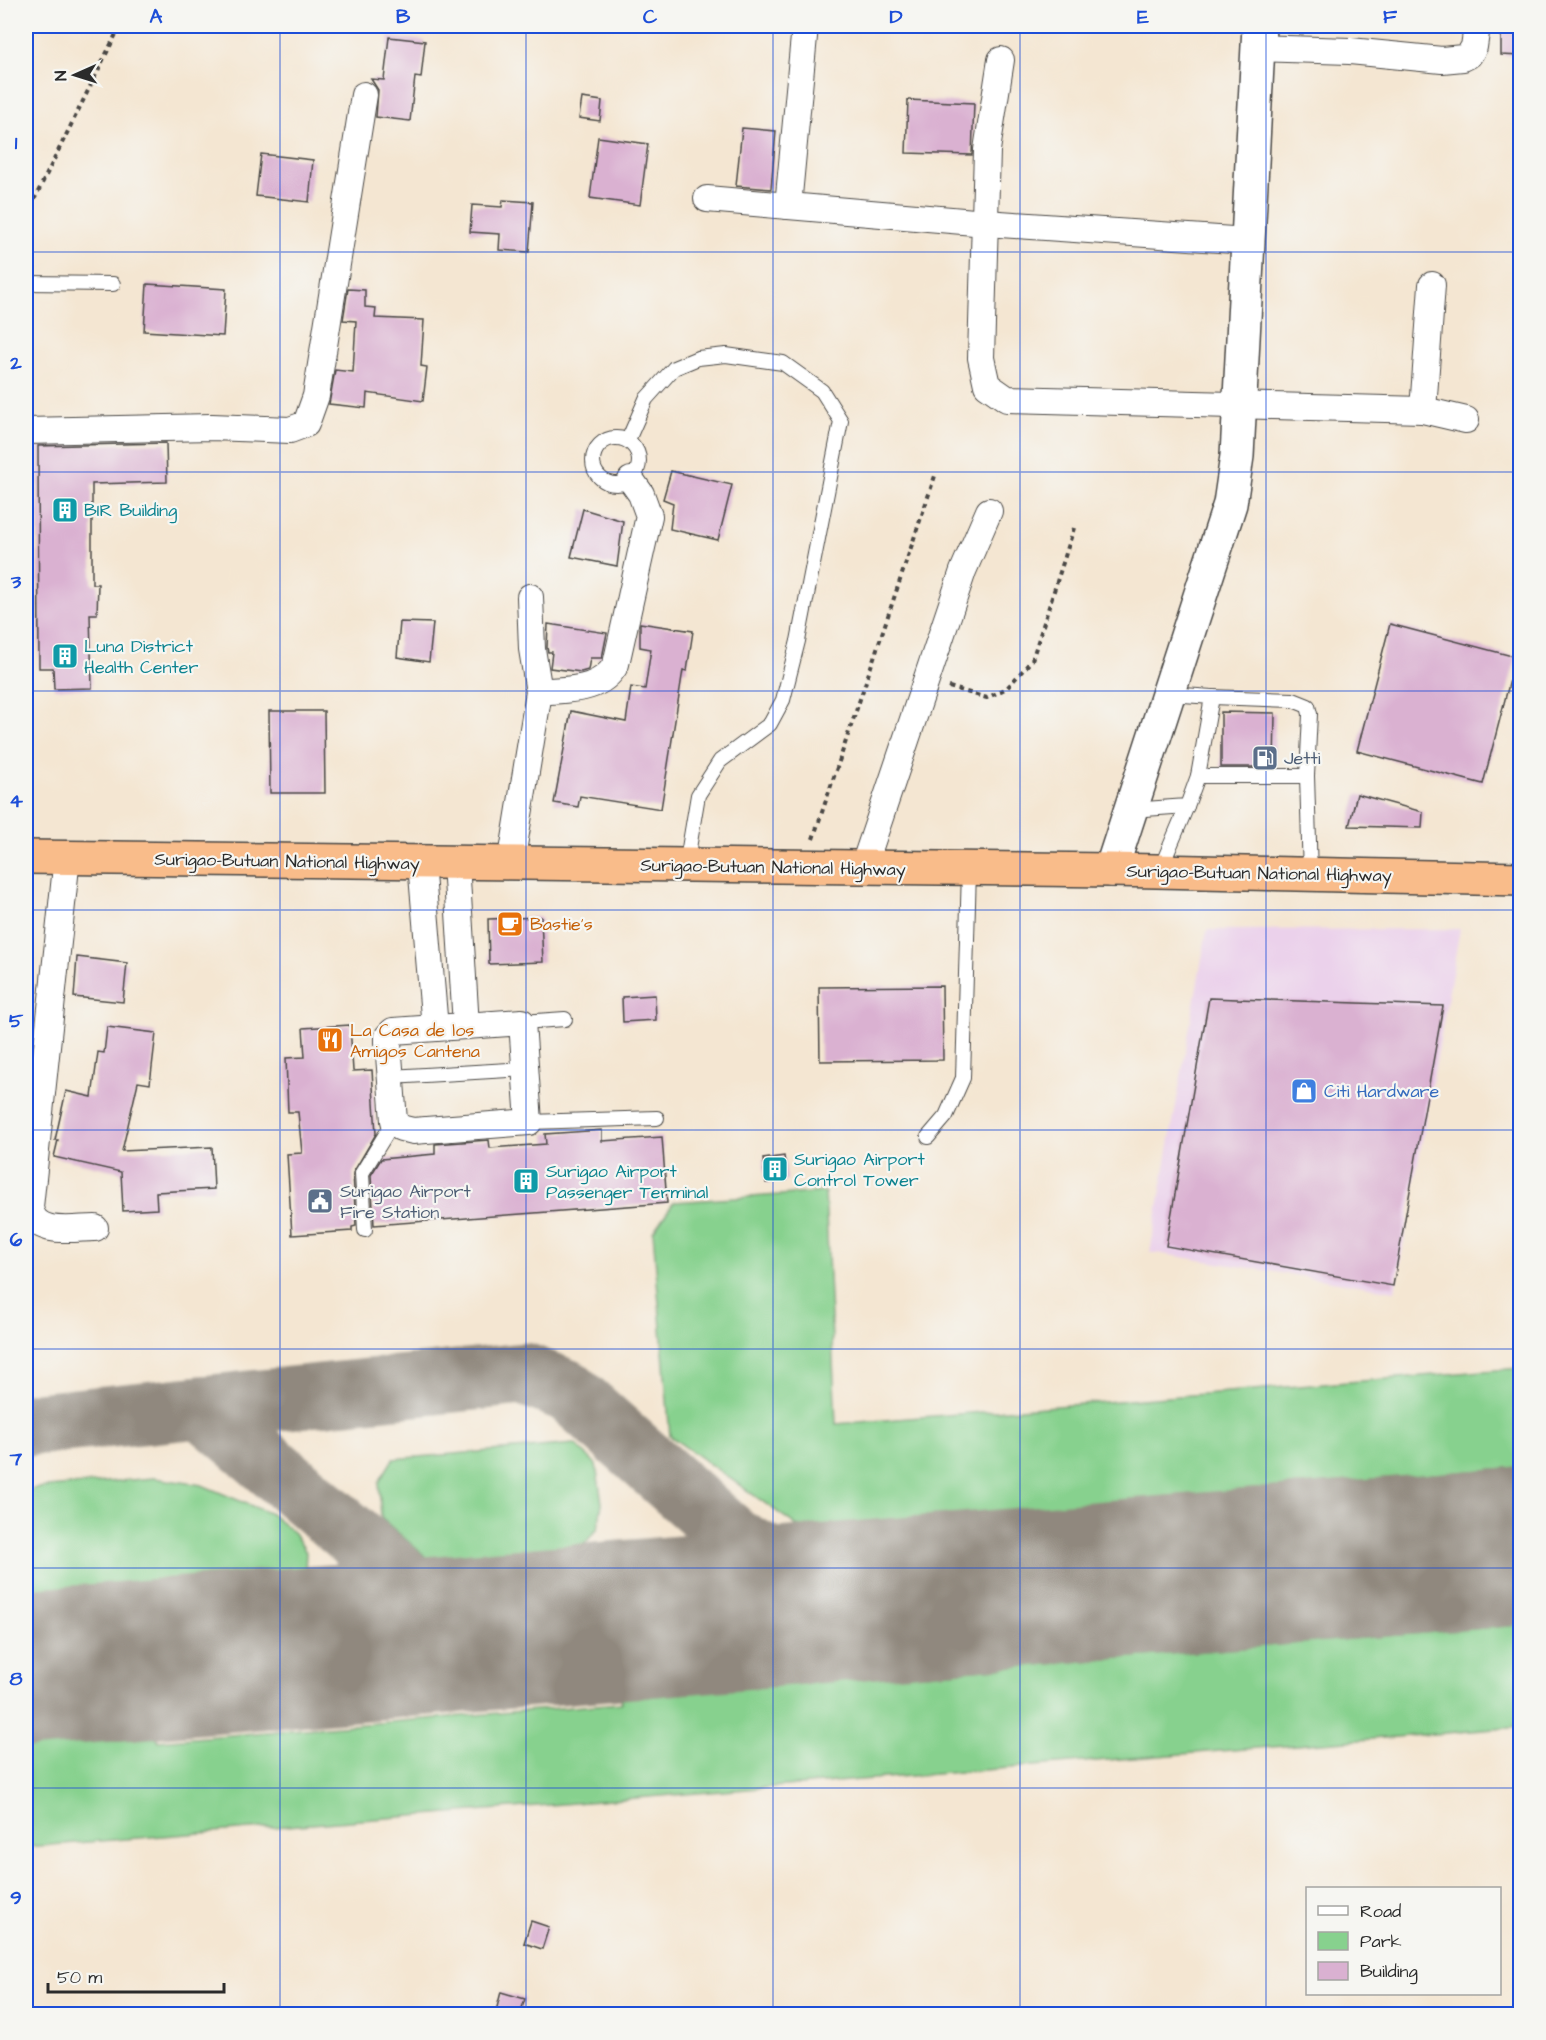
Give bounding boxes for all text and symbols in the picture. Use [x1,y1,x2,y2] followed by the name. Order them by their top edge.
[150,3,163,31] text: A
[396,3,411,31] text: B
[643,3,658,31] text: C
[890,3,903,31] text: D
[1137,3,1149,31] text: E
[1383,3,1398,31] text: F
[45,45,105,105] north arrow
[50,70,72,81] text: N
[15,129,18,157] text: 1
[9,349,22,377] text: 2
[50,495,80,525] building icon: BIR Building
[84,498,177,524] place label: BIR Building
[10,568,22,596] text: 3
[84,634,199,680] place label: Luna District Health Center
[50,641,80,671] building icon: Luna District Health Center
[1250,743,1280,773] fuel station icon: Jetti
[1284,746,1321,771] place label: Jetti
[9,787,23,815] text: 4
[154,847,420,877] street label: Surigao-Butuan National Highway
[640,853,906,883] street label: Surigao-Butuan National Highway
[1126,859,1392,889] street label: Surigao-Butuan National Highway
[495,909,525,939] cafe icon: Bastie's
[530,912,593,937] place label: Bastie's
[9,1007,24,1035] text: 5
[350,1018,480,1065] place label: La Casa de los Amigos Cantena
[315,1025,345,1055] restaurant icon: La Casa de los Amigos Cantena
[1289,1076,1319,1106] shop icon: Citi Hardware
[1324,1079,1440,1104] place label: Citi Hardware
[794,1147,925,1193] place label: Surigao Airport Control Tower
[760,1154,790,1184] building icon: Surigao Airport Control Tower
[546,1159,708,1206] place label: Surigao Airport Passenger Terminal
[511,1166,541,1196] building icon: Surigao Airport Passenger Terminal
[340,1179,471,1225] place label: Surigao Airport Fire Station
[305,1186,335,1216] public building icon: Surigao Airport Fire Station
[10,1226,23,1254] text: 6
[9,1445,23,1473] text: 7
[10,1665,23,1693] text: 8
[10,1884,22,1912] text: 9
[1306,1887,1501,1995] legend
[1360,1899,1401,1924] text: Road
[1360,1929,1402,1954] text: Park
[48,1956,224,1994] scale bar
[1360,1959,1418,1985] text: Building
[57,1965,102,1990] text: 50 m

